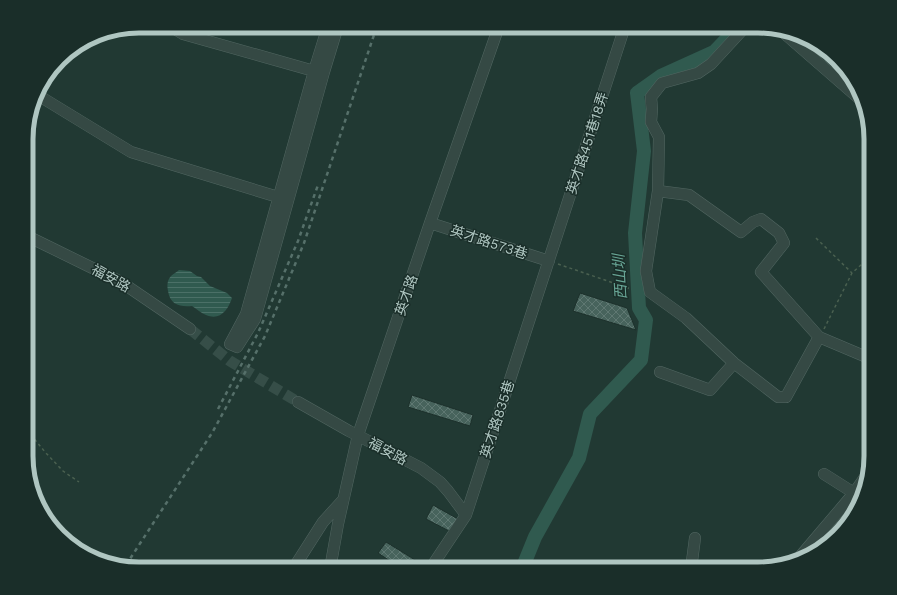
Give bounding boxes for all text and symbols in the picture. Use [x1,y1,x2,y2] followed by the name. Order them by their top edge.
[563,90,611,196] street label: 英才路451巷18弄
[448,222,530,262] street label: 英才路573巷
[610,252,630,300] water label: 西山圳
[89,261,133,295] street label: 福安路
[392,273,420,317] street label: 英才路
[477,378,517,460] street label: 英才路835巷
[366,434,410,468] street label: 福安路

